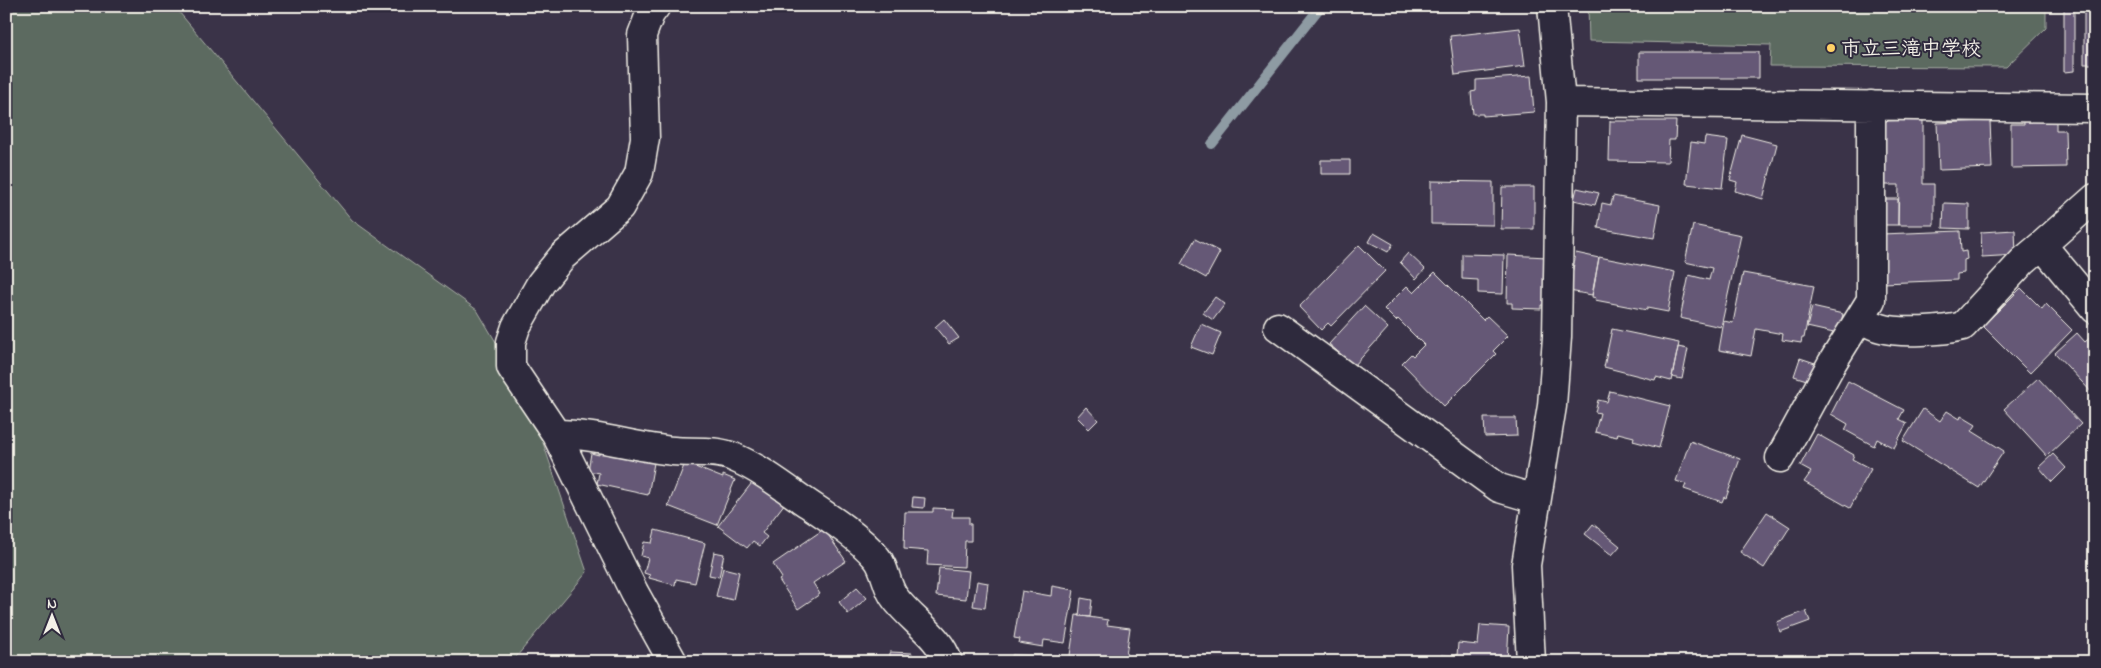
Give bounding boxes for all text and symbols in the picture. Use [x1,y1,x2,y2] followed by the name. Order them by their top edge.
[1841,36,1981,65] place label: 市立三滝中学校
[1825,42,1837,54] marker: 市立三滝中学校
[28,590,78,640] north arrow
[47,594,57,615] text: N

